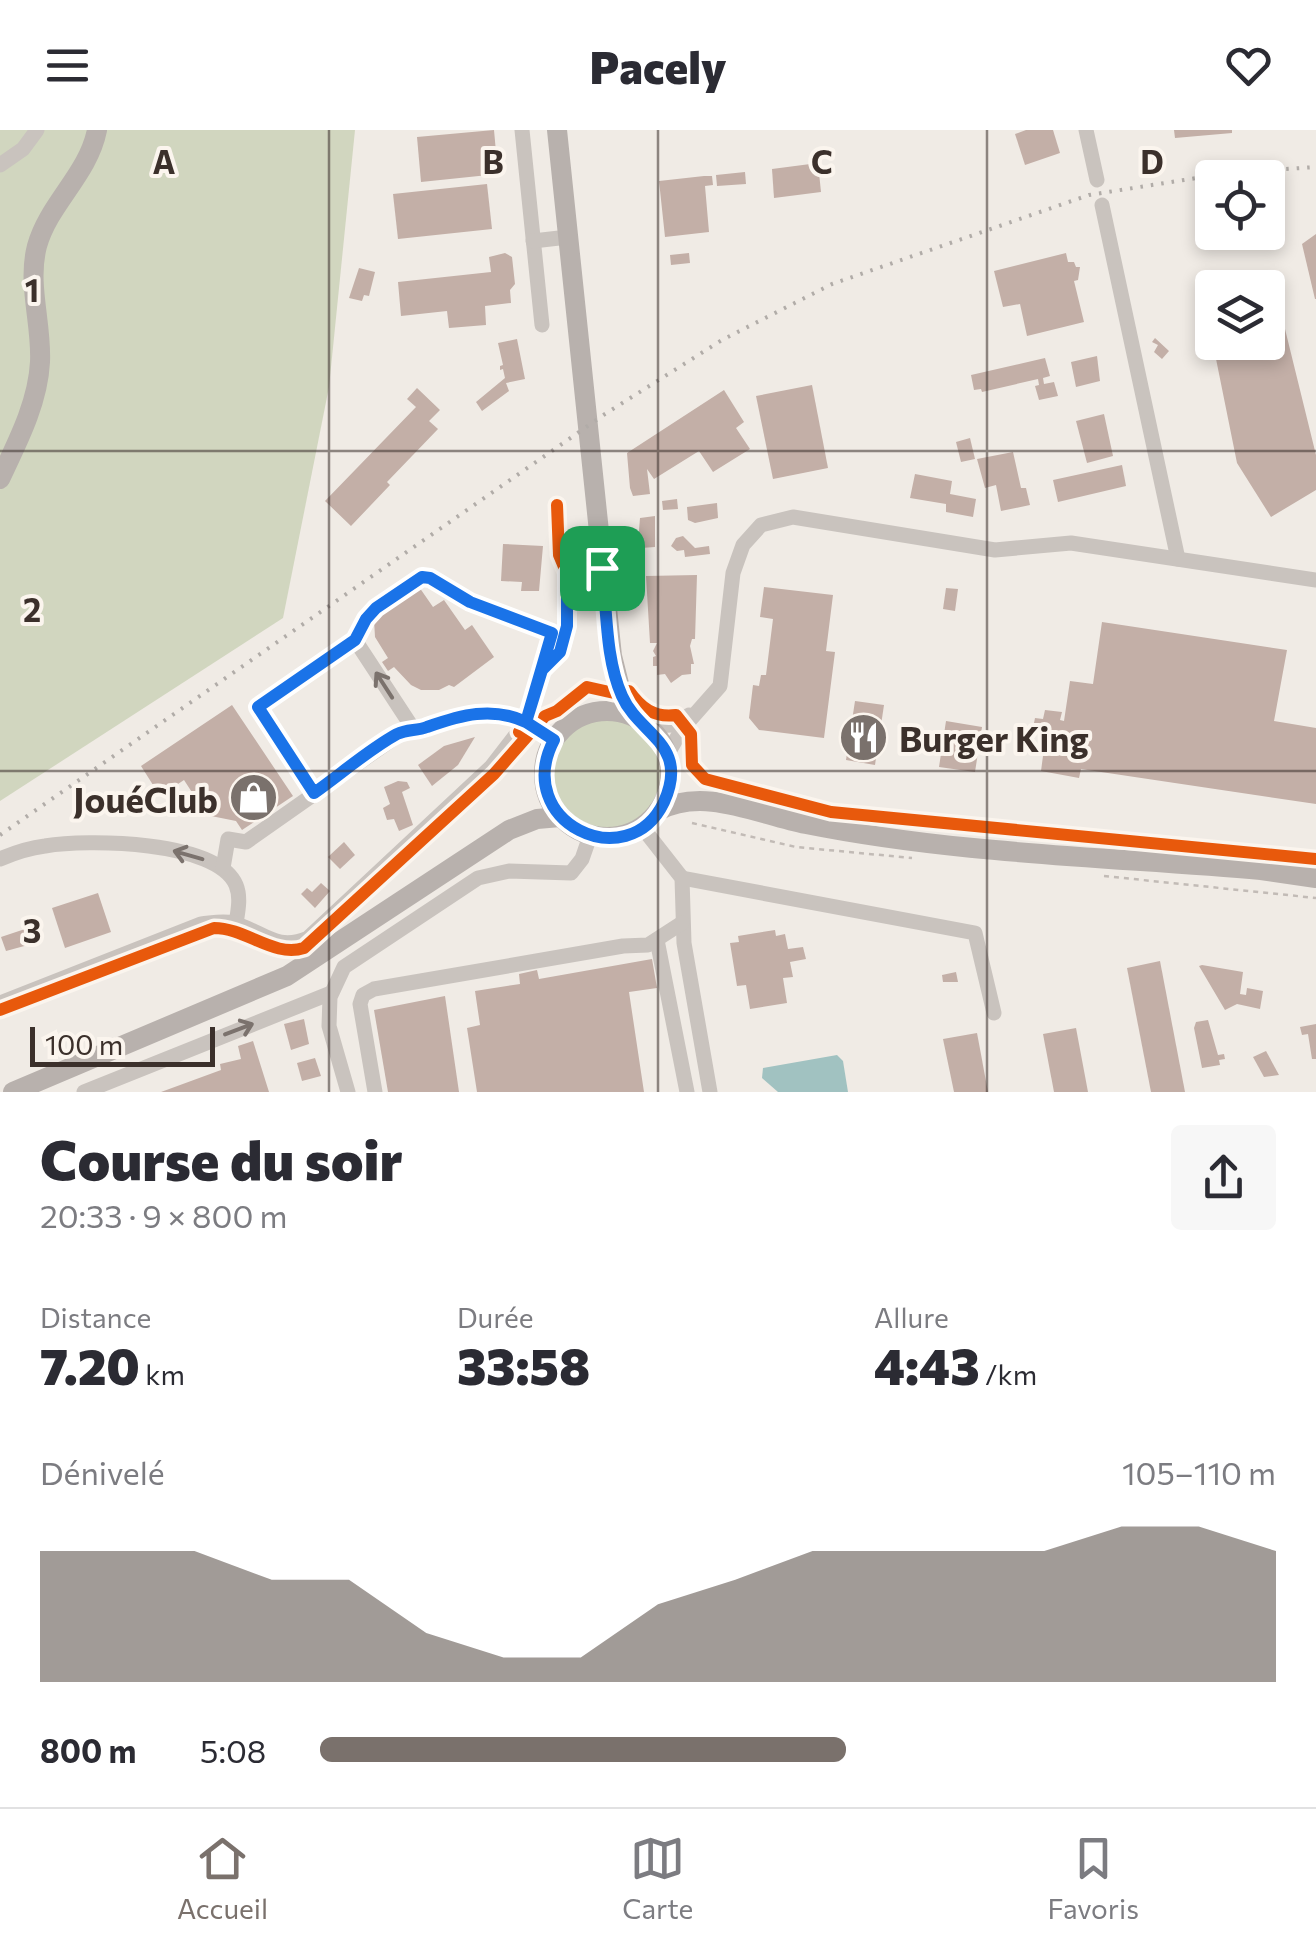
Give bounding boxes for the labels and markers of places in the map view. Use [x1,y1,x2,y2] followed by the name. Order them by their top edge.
[560,526,645,611] pin
[838,711,890,763] restaurant icon: Burger King
[899,716,1089,759] place label: Burger King
[227,772,279,824] shop icon: JouéClub
[73,777,218,820] place label: JouéClub

